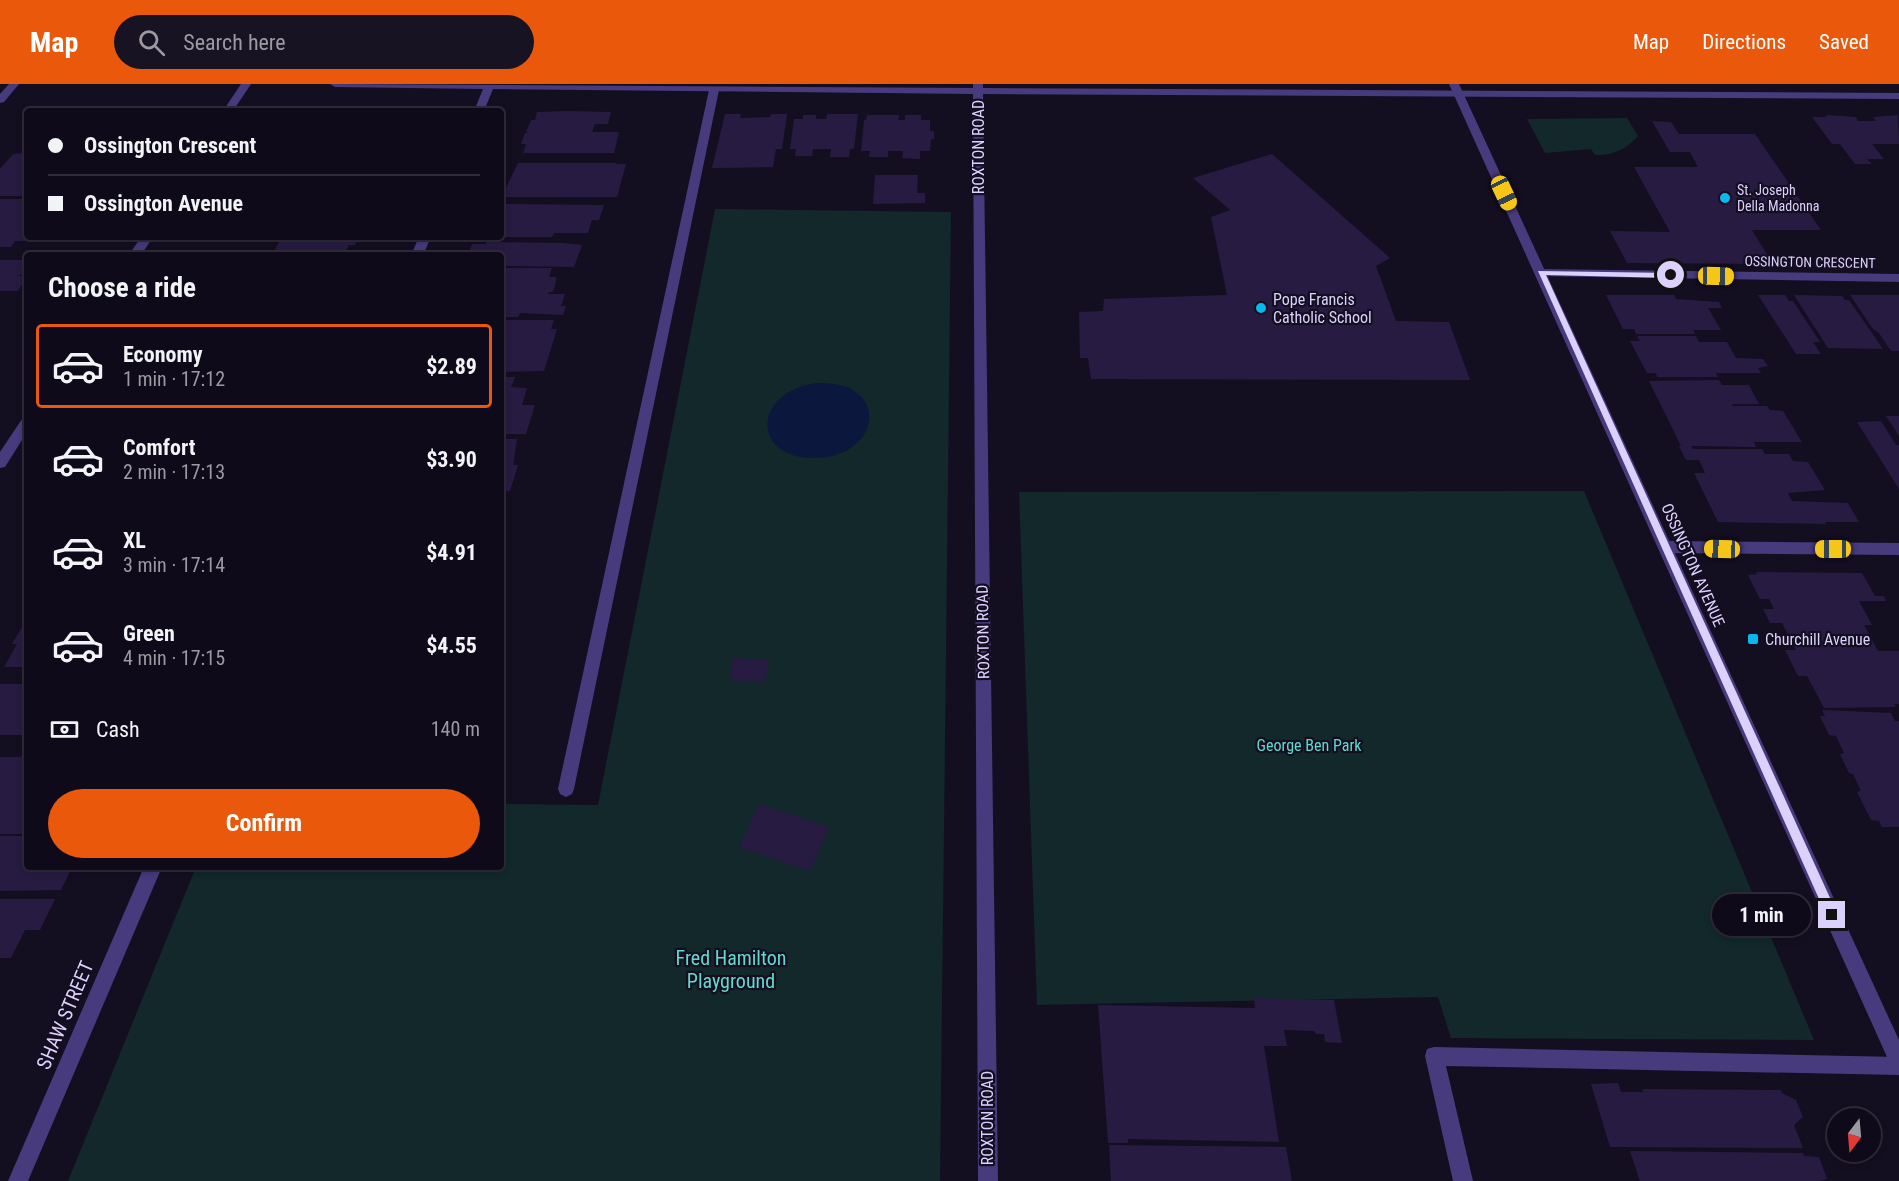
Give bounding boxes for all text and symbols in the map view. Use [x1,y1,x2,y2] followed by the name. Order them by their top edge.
[114,15,534,69] search box
[30,26,78,59] text: Map
[135,26,168,59] icon: search
[183,30,286,55] text: Search here
[1633,30,1669,54] text: Map
[1702,30,1786,54] text: Directions
[1819,30,1869,54] text: Saved
[969,100,988,194] street label: ROXTON ROAD
[84,133,256,158] text: Ossington Crescent
[1488,173,1520,213] car
[1737,182,1819,214] place label: St. Joseph Della Madonna
[84,191,243,216] text: Ossington Avenue
[1718,191,1732,205] marker: St. Joseph Della Madonna
[1744,253,1876,271] street label: OSSINGTON CRESCENT
[1657,261,1684,288] route start
[1698,267,1734,285] car
[48,272,196,304] text: Choose a ride
[1273,290,1372,327] place label: Pope Francis Catholic School
[1254,301,1268,315] marker: Pope Francis Catholic School
[51,339,105,393] icon: car
[123,342,203,367] text: Economy
[426,354,477,379] text: $2.89
[123,367,225,391] text: 1 min · 17:12
[51,432,105,486] icon: car
[123,435,196,460] text: Comfort
[426,447,477,472] text: $3.90
[123,460,225,484] text: 2 min · 17:13
[1657,500,1729,630] street label: OSSINGTON AVENUE
[51,525,105,579] icon: car
[123,528,146,553] text: XL
[1704,539,1740,559] car
[426,540,477,565] text: $4.91
[1815,540,1851,558] car
[123,553,225,577] text: 3 min · 17:14
[973,585,993,679] street label: ROXTON ROAD
[51,618,105,672] icon: car
[123,621,175,646] text: Green
[1765,630,1870,649] place label: Churchill Avenue
[1746,632,1760,646] marker: Churchill Avenue
[426,633,477,658] text: $4.55
[123,646,225,670] text: 4 min · 17:15
[48,713,81,746] icon: cash
[96,717,140,742] text: Cash
[431,717,480,741] text: 140 m
[1257,736,1362,755] park label: George Ben Park
[48,789,480,858] button: Confirm
[1712,894,1811,936] callout: 1 min
[1818,901,1845,928] route end
[1739,903,1784,927] text: 1 min
[676,946,786,993] park label: Fred Hamilton Playground
[31,957,99,1073] street label: SHAW STREET
[978,1071,997,1165] street label: ROXTON ROAD
[1827,1108,1881,1162] north arrow
[1827,1108,1881,1162] map controls

